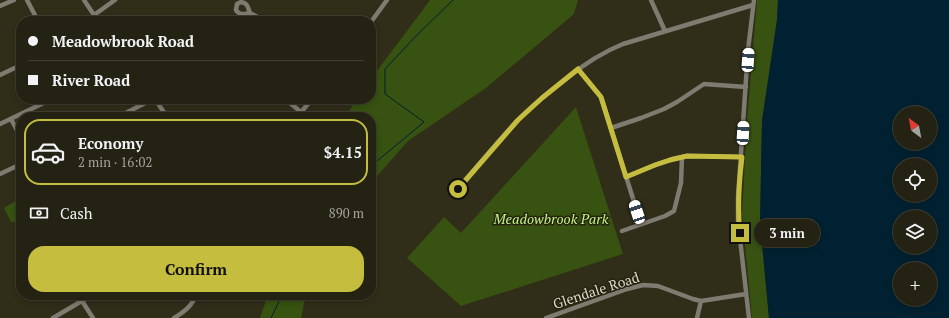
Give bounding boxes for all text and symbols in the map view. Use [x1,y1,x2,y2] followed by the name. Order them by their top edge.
[52,31,194,51] text: Meadowbrook Road
[741,48,755,72] car
[52,70,130,90] text: River Road
[893,106,937,150] north arrow
[893,106,937,306] map controls
[736,121,750,145] car
[78,133,143,153] text: Economy
[30,134,66,170] icon: car
[324,142,362,162] text: $4.15
[78,153,152,171] text: 2 min · 16:02
[893,158,937,202] button: locate
[449,180,467,198] route start
[628,199,646,225] car
[28,202,50,224] icon: cash
[60,203,93,223] text: Cash
[329,204,364,222] text: 890 m
[493,209,609,228] park label: Meadowbrook Park
[893,210,937,254] button: layers
[754,219,820,247] callout: 3 min
[731,224,749,242] route end
[769,224,805,242] text: 3 min
[28,246,364,292] button: Confirm
[893,262,937,306] button: +
[550,267,642,313] street label: Glendale Road

